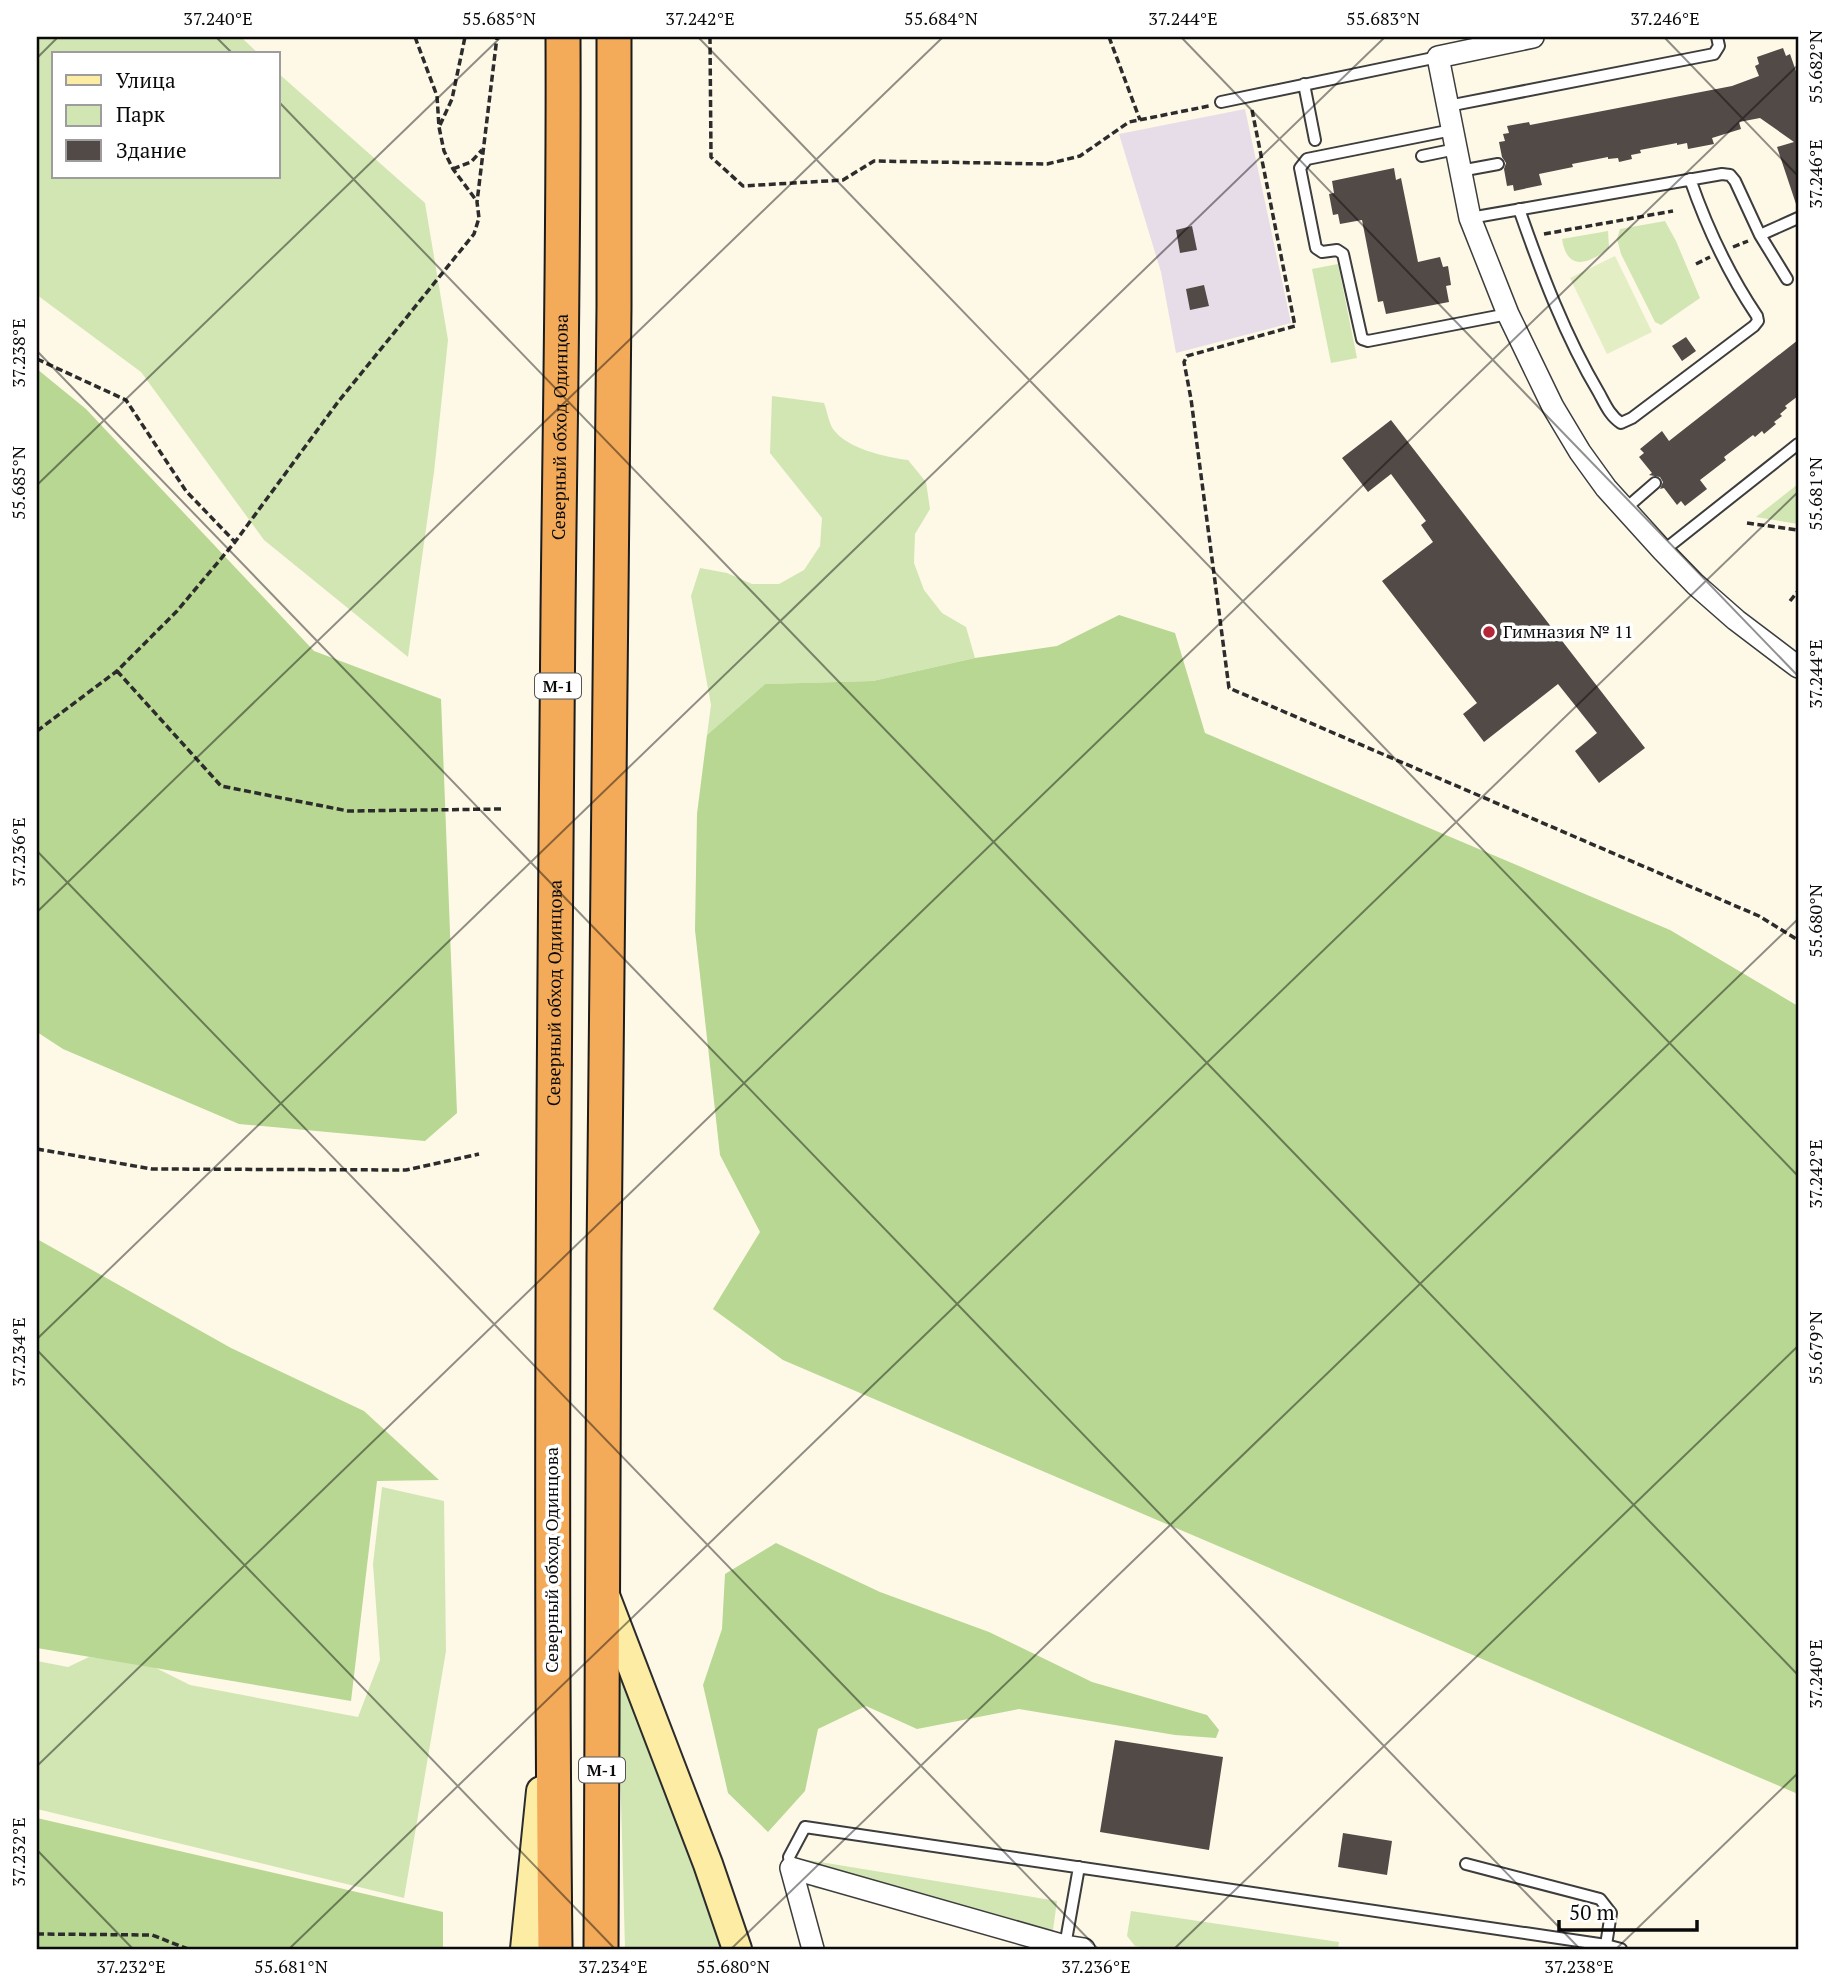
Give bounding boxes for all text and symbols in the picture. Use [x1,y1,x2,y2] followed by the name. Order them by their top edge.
[183,6,253,30] text: 37.240°E
[462,6,536,30] text: 55.685°N
[665,6,735,30] text: 37.242°E
[904,6,978,30] text: 55.684°N
[1148,6,1218,30] text: 37.244°E
[1346,6,1420,30] text: 55.683°N
[1630,6,1700,30] text: 37.246°E
[1803,30,1827,104] text: 55.682°N
[52,52,280,178] legend
[116,66,176,94] text: Улица
[116,100,166,128] text: Парк
[116,136,187,164] text: Здание
[1803,139,1827,209] text: 37.246°E
[546,314,573,540] street label: Северный обход Одинцова
[6,318,30,388] text: 37.238°E
[6,446,30,520] text: 55.685°N
[1803,457,1827,531] text: 55.681°N
[1503,619,1633,643] place label: Гимназия № 11
[1481,624,1497,640] marker: Гимназия № 11
[1803,639,1827,709] text: 37.244°E
[535,674,581,698] road number: М-1
[6,817,30,887] text: 37.236°E
[541,880,567,1106] street label: Северный обход Одинцова
[1803,884,1827,958] text: 55.680°N
[1803,1139,1827,1209] text: 37.242°E
[1803,1311,1827,1385] text: 55.679°N
[6,1317,30,1387] text: 37.234°E
[539,1447,563,1673] street label: Северный обход Одинцова
[1803,1639,1827,1709] text: 37.240°E
[579,1758,625,1782] road number: М-1
[6,1817,30,1887] text: 37.232°E
[1559,1888,1697,1932] scale bar
[1569,1898,1615,1926] text: 50 m
[96,1954,166,1978] text: 37.232°E
[254,1954,328,1978] text: 55.681°N
[578,1954,648,1978] text: 37.234°E
[696,1954,770,1978] text: 55.680°N
[1061,1954,1131,1978] text: 37.236°E
[1544,1954,1614,1978] text: 37.238°E

